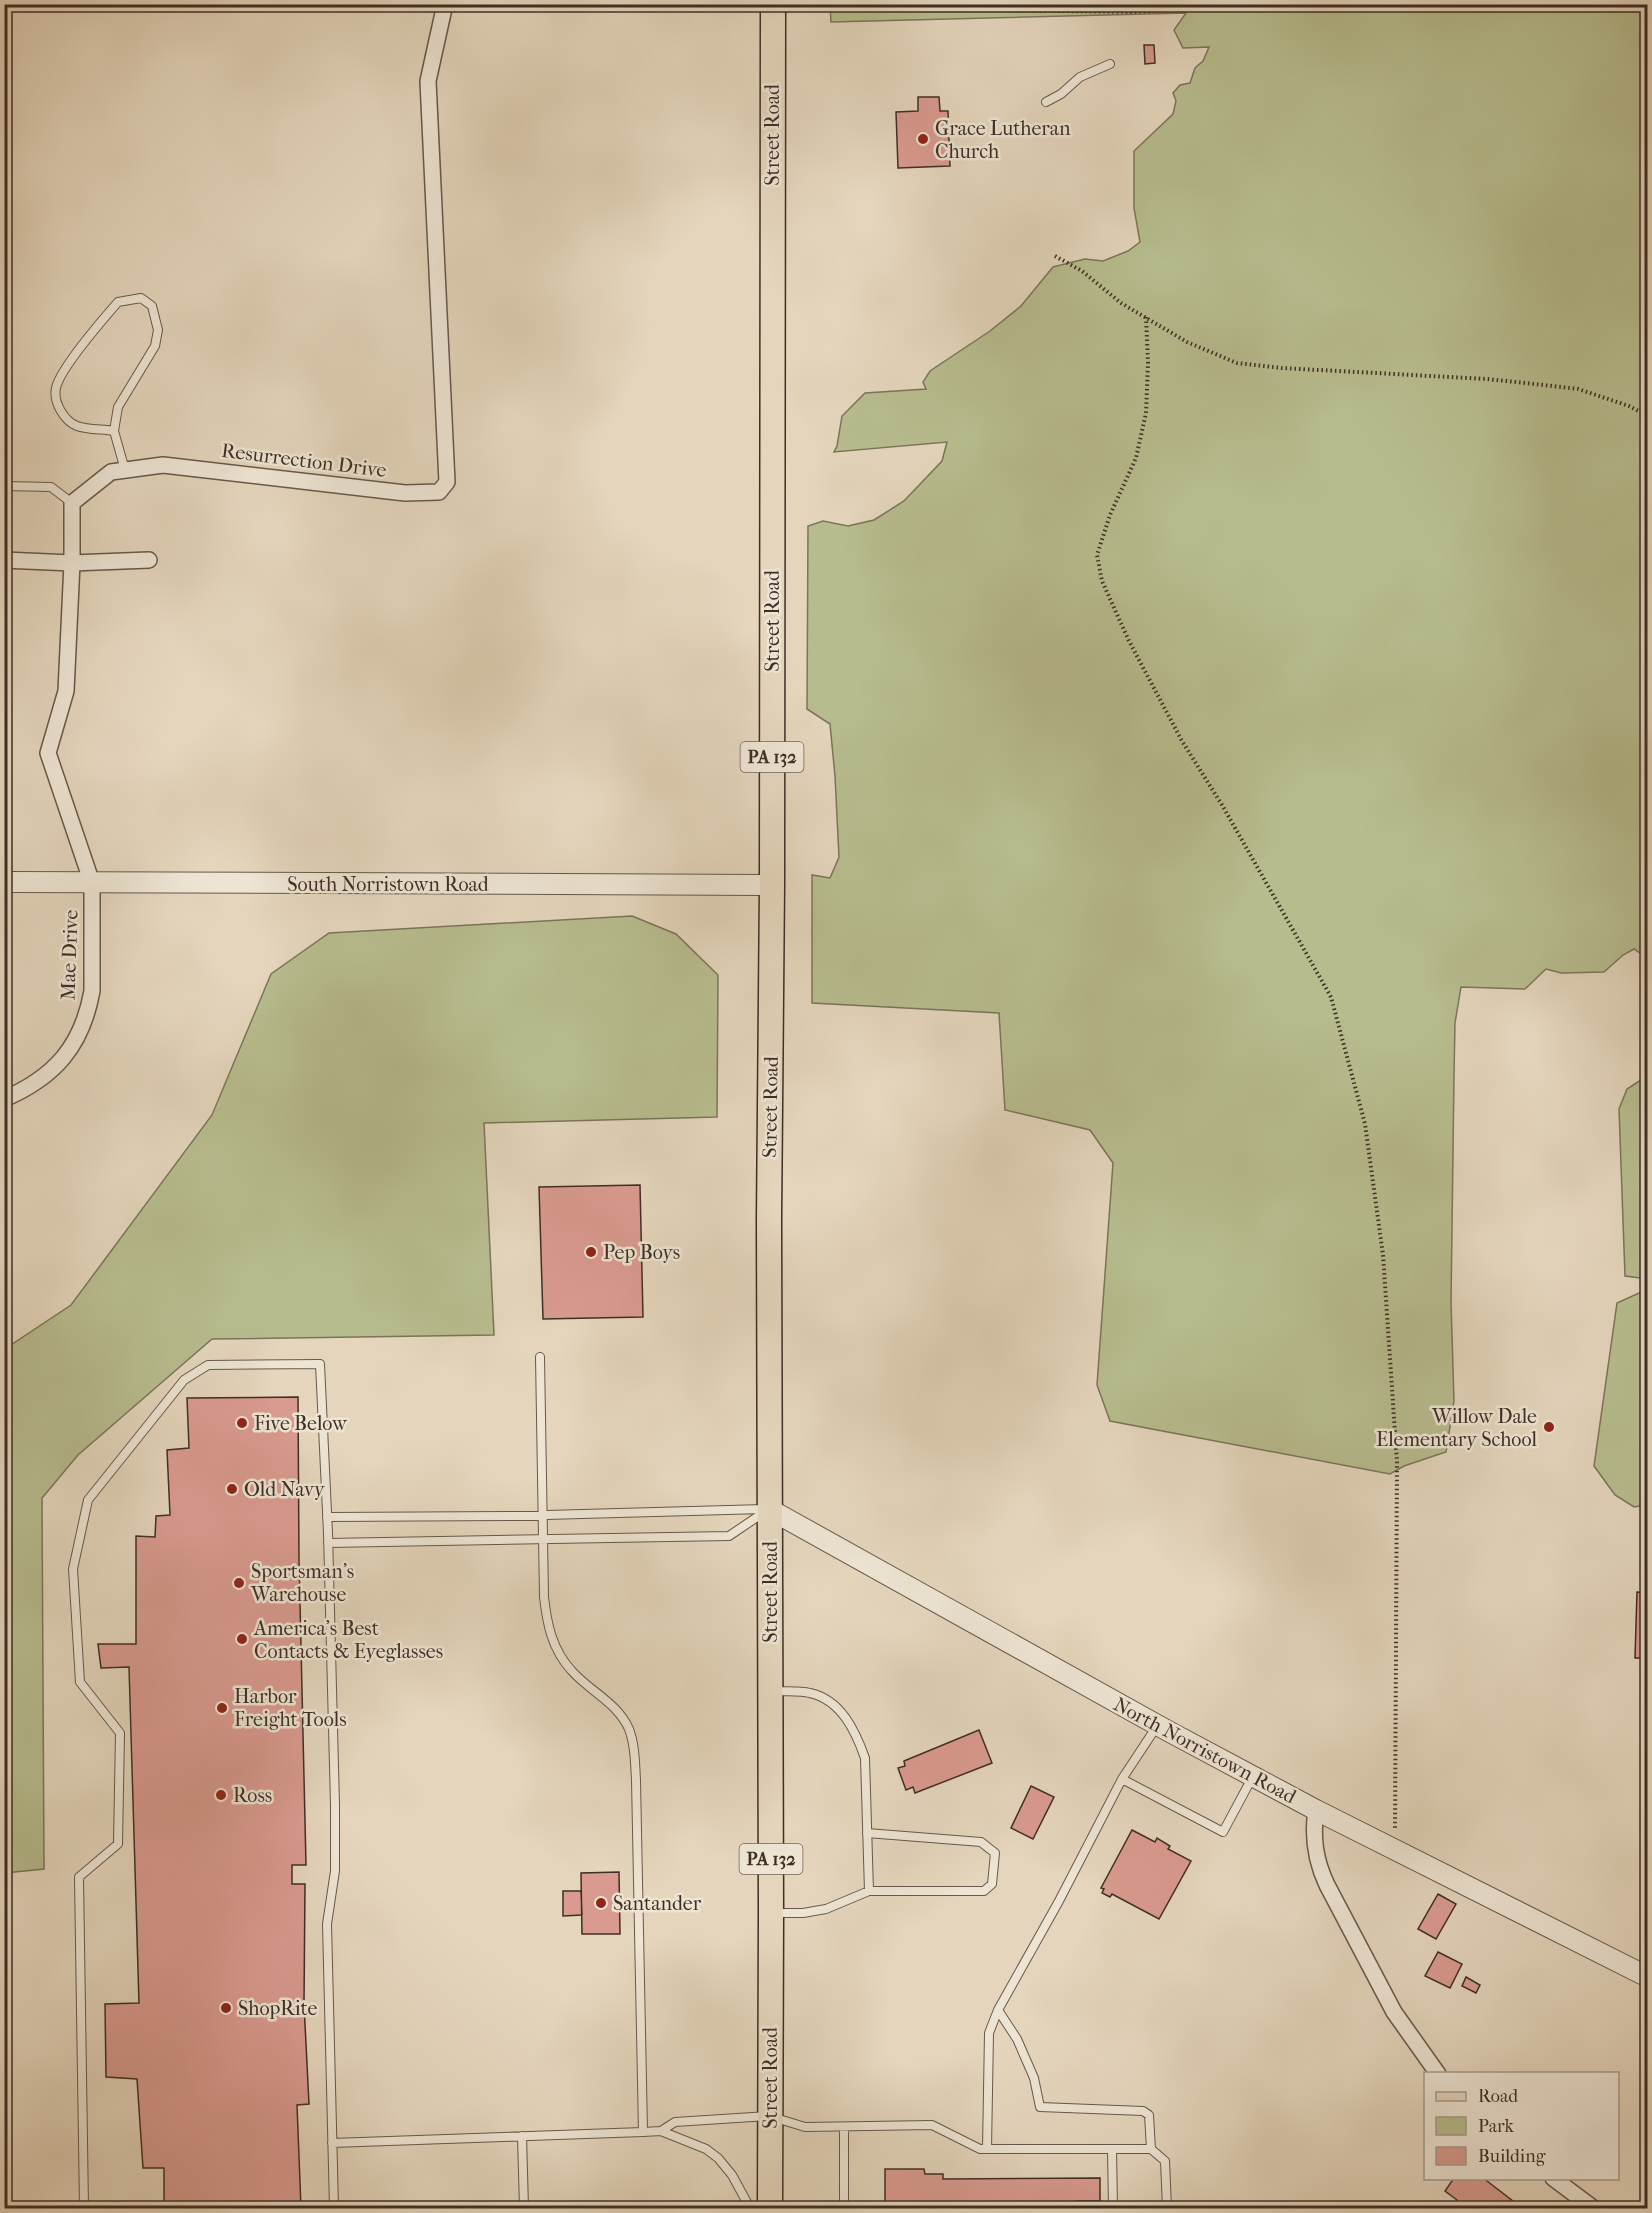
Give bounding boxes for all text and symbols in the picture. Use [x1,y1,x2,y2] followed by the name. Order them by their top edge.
[761,83,784,186] street label: Street Road
[935,117,1071,163] place label: Grace Lutheran Church
[916,132,930,146] marker: Grace Lutheran Church
[220,439,388,482] street label: Resurrection Drive
[761,569,784,672] street label: Street Road
[740,742,804,772] road number: PA 132
[287,873,490,896] street label: South Norristown Road
[56,909,83,1001] street label: Mae Drive
[758,1055,783,1158] street label: Street Road
[603,1241,680,1264] place label: Pep Boys
[584,1245,598,1259] marker: Pep Boys
[1376,1405,1537,1451] place label: Willow Dale Elementary School
[254,1412,348,1435] place label: Five Below
[235,1416,249,1430] marker: Five Below
[1542,1420,1556,1434] marker: Willow Dale Elementary School
[244,1478,326,1501] place label: Old Navy
[225,1482,239,1496] marker: Old Navy
[759,1540,782,1643] street label: Street Road
[250,1560,354,1606] place label: Sportsman's Warehouse
[232,1576,246,1590] marker: Sportsman's Warehouse
[253,1617,443,1663] place label: America's Best Contacts & Eyeglasses
[235,1632,249,1646] marker: America's Best Contacts & Eyeglasses
[234,1685,347,1731] place label: Harbor Freight Tools
[1110,1693,1301,1809] street label: North Norristown Road
[215,1701,229,1715] marker: Harbor Freight Tools
[233,1784,272,1807] place label: Ross
[214,1788,228,1802] marker: Ross
[740,1844,802,1874] road number: PA 132
[613,1892,702,1915] place label: Santander
[594,1896,608,1910] marker: Santander
[238,1997,318,2020] place label: ShopRite
[219,2001,233,2015] marker: ShopRite
[759,2026,782,2129] street label: Street Road
[1424,2072,1619,2180] legend
[1478,2086,1518,2107] text: Road
[1478,2116,1515,2137] text: Park
[1478,2146,1546,2167] text: Building

